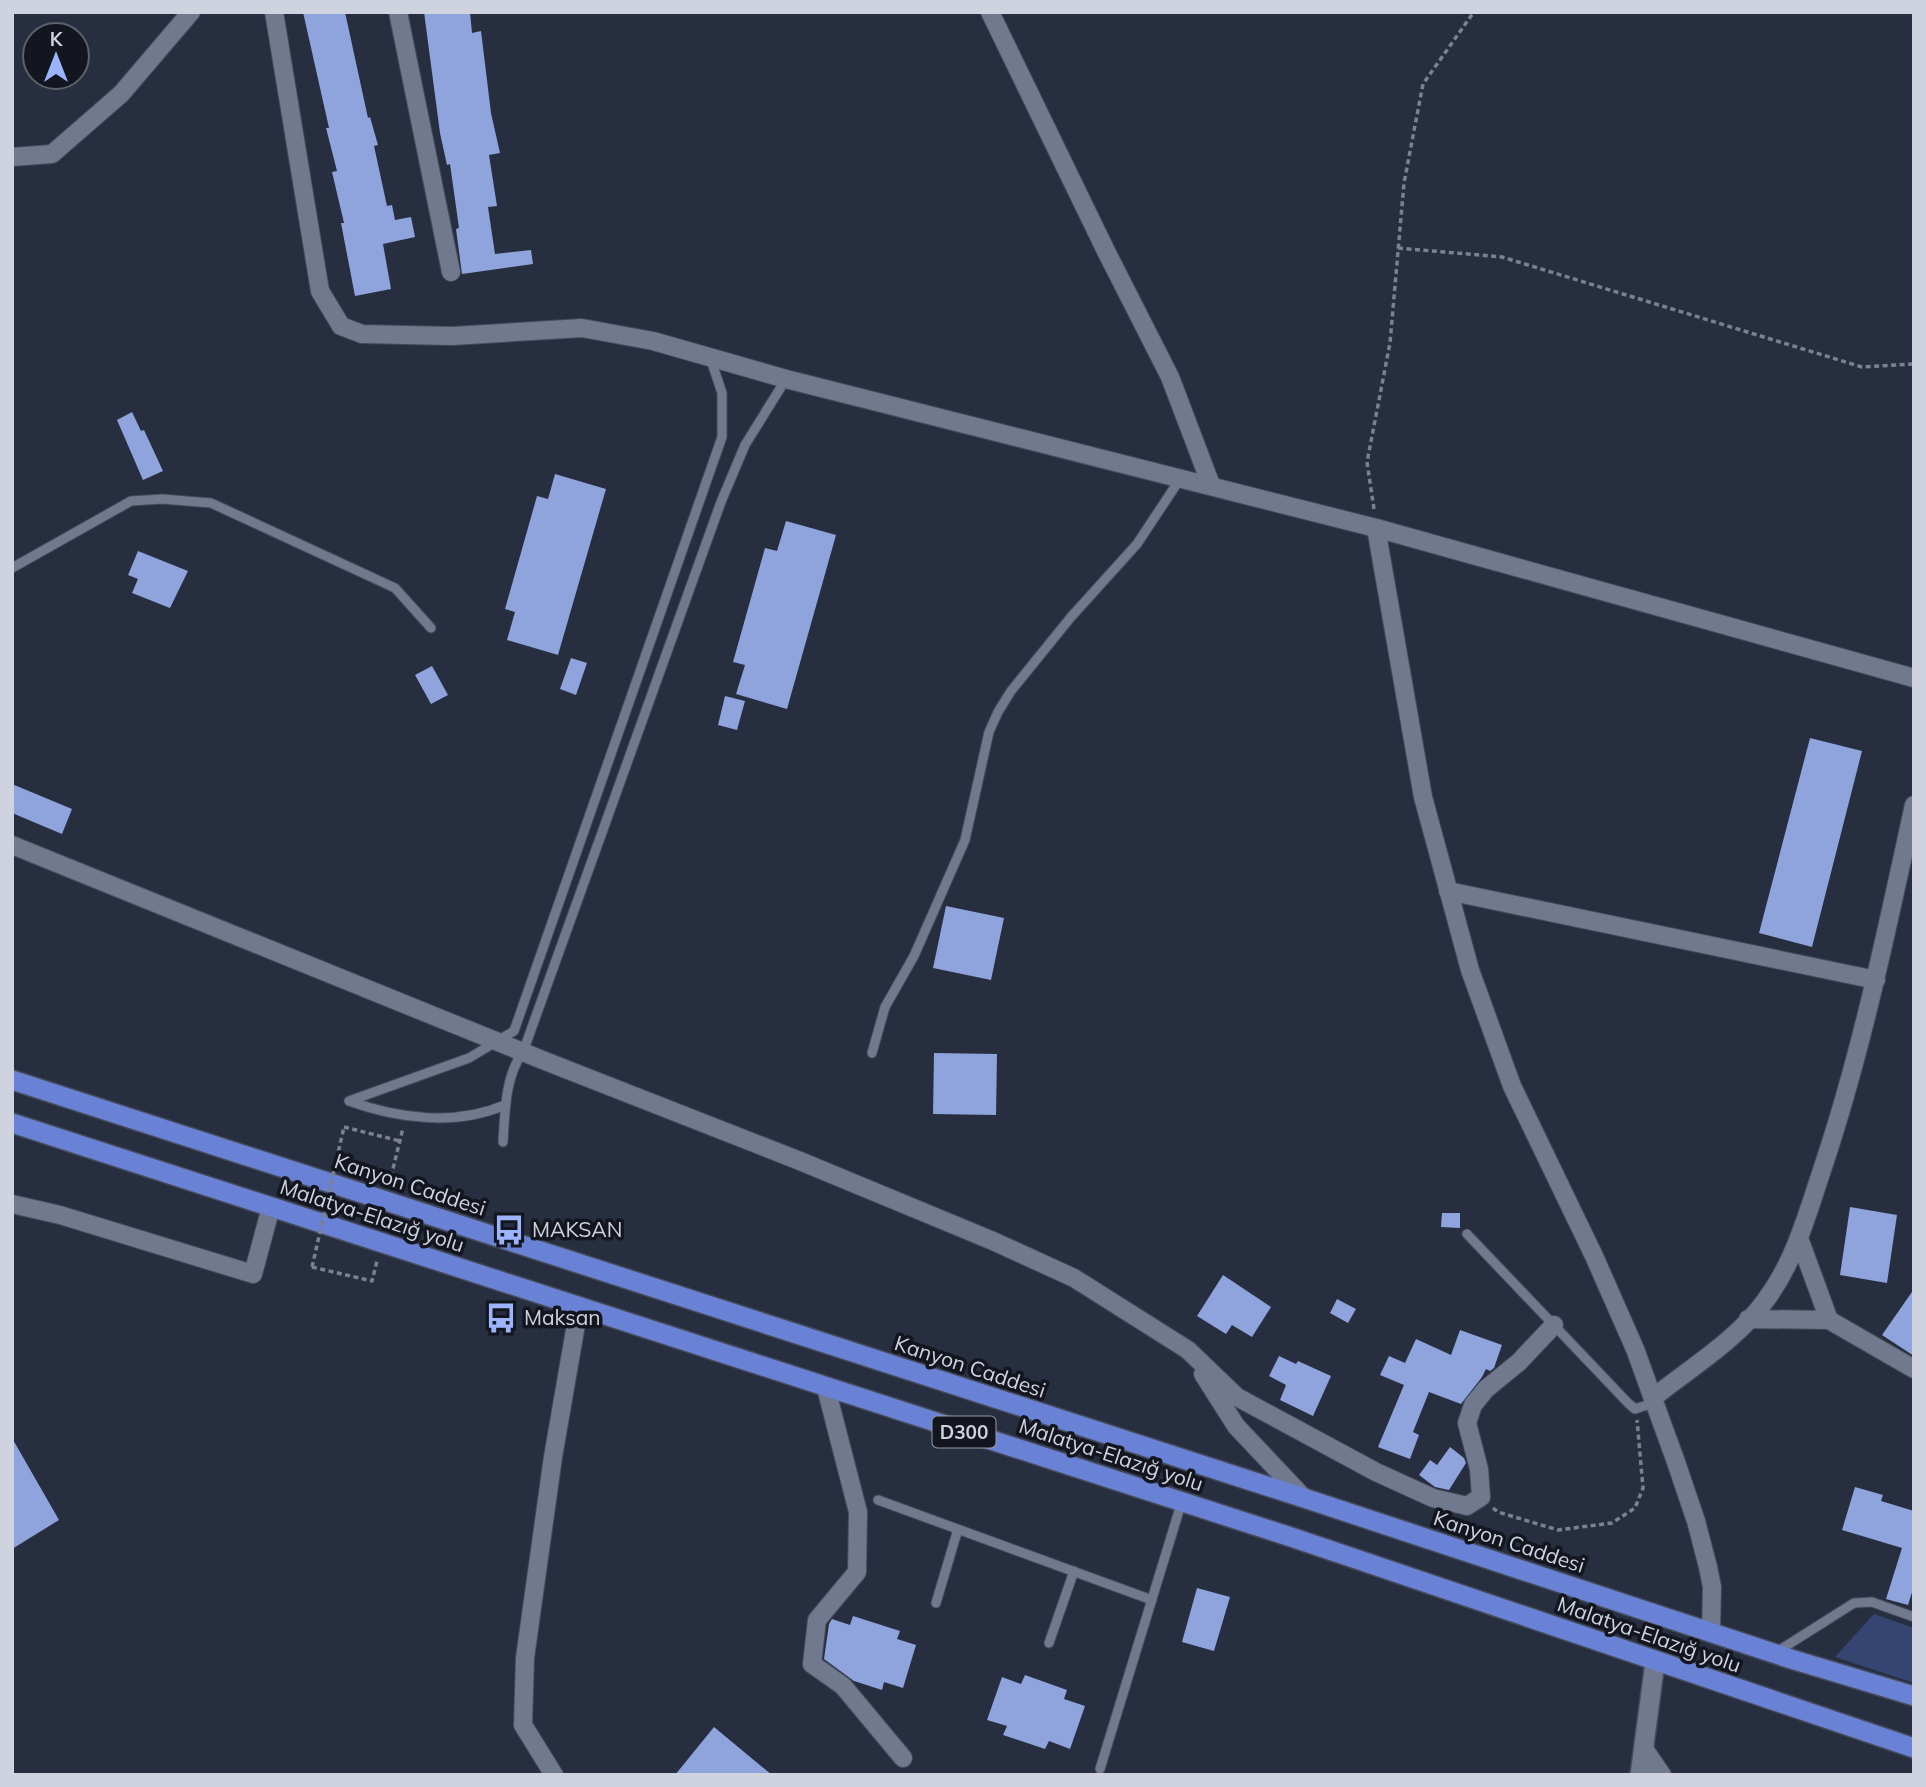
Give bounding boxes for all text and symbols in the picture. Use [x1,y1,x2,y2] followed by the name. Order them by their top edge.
[21,21,91,91] north arrow
[50,27,64,51] text: K
[331,1147,489,1221] street label: Kanyon Caddesi
[277,1173,468,1257] street label: Malatya-Elazığ yolu
[492,1213,526,1247] bus stop icon: MAKSAN
[532,1216,622,1242] place label: MAKSAN
[484,1301,518,1335] bus stop icon: Maksan
[524,1304,601,1330] place label: Maksan
[891,1329,1049,1403] street label: Kanyon Caddesi
[1016,1412,1207,1496] street label: Malatya-Elazığ yolu
[932,1416,996,1448] road number: D300
[1430,1504,1588,1578] street label: Kanyon Caddesi
[1554,1590,1744,1678] street label: Malatya-Elazığ yolu

